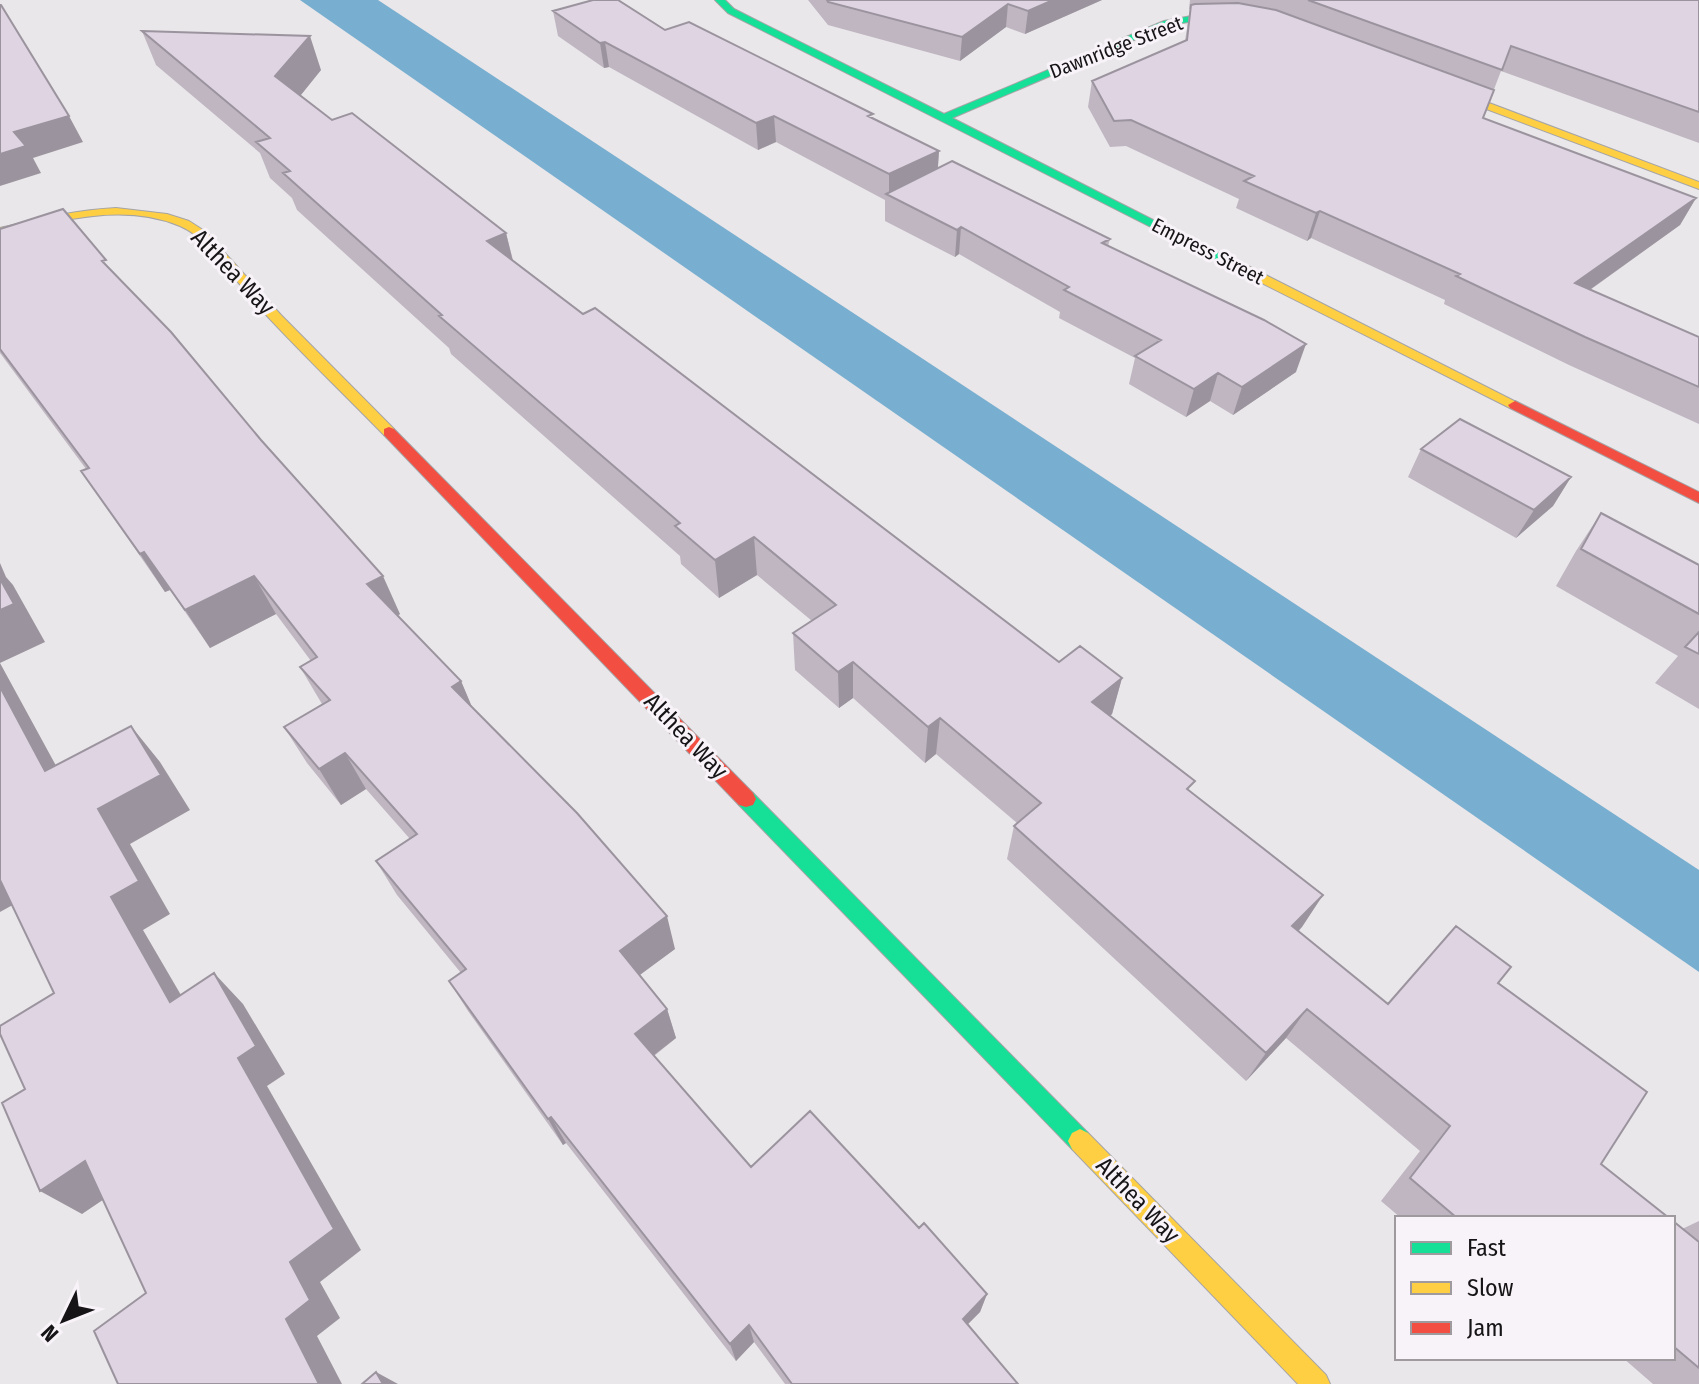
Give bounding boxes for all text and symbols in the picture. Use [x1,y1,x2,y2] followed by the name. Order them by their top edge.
[1046,10,1186,83] street label: Dawnridge Street
[1148,213,1268,290] street label: Empress Street
[185,223,281,321] street label: Althea Way
[638,687,734,785] street label: Althea Way
[1090,1151,1186,1249] street label: Althea Way
[1395,1216,1675,1360] legend
[1467,1234,1506,1262] text: Fast
[1467,1274,1514,1302] text: Slow
[24,1280,104,1360] north arrow
[1467,1314,1504,1342] text: Jam
[35,1319,64,1347] text: N

